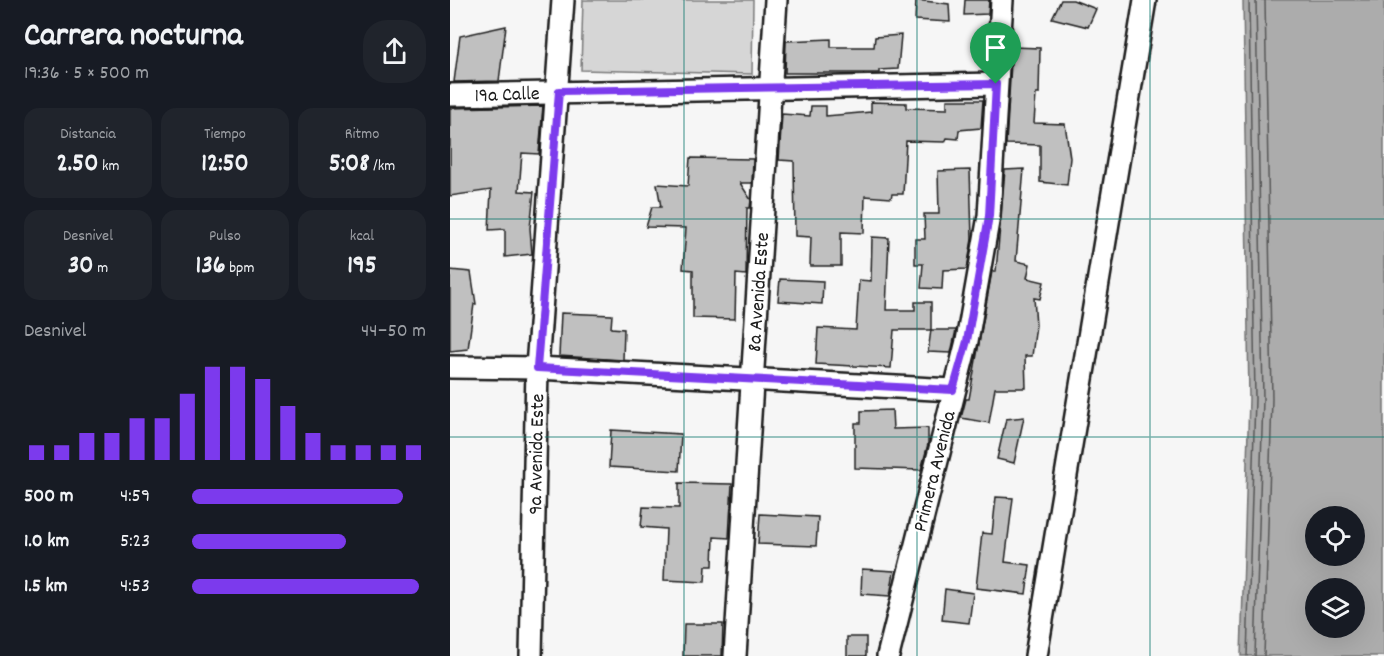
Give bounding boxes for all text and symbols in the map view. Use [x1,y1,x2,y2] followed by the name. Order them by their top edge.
[24,14,243,61] text: Carrera nocturna
[363,20,426,83] button: share
[970,22,1021,84] pin
[979,31,1012,64] icon: arrive
[24,60,149,88] text: 19:36 · 5 × 500 m
[474,81,540,111] street label: 19a Calle
[60,123,116,146] text: Distancia
[204,123,246,146] text: Tiempo
[345,123,379,146] text: Ritmo
[56,146,98,183] text: 2.50
[201,146,249,183] text: 12:50
[329,146,370,183] text: 5:08
[98,155,120,178] text: km
[370,155,395,178] text: /km
[63,225,113,248] text: Desnivel
[209,225,241,248] text: Pulso
[350,225,374,248] text: kcal
[742,231,778,353] street label: 8a Avenida Este
[68,248,94,285] text: 30
[196,248,226,285] text: 136
[347,248,377,285] text: 195
[94,257,108,280] text: m
[226,257,254,280] text: bpm
[24,318,86,346] text: Desnivel
[361,318,426,346] text: 44–50 m
[523,393,553,515] street label: 9a Avenida Este
[907,408,965,535] street label: Primera Avenida
[24,483,73,511] text: 500 m
[120,483,150,511] text: 4:59
[1305,506,1365,638] map controls
[1305,506,1365,566] button: locate
[24,528,69,556] text: 1.0 km
[120,528,150,556] text: 5:23
[24,573,67,601] text: 1.5 km
[120,573,150,601] text: 4:53
[1305,578,1365,638] button: layers

